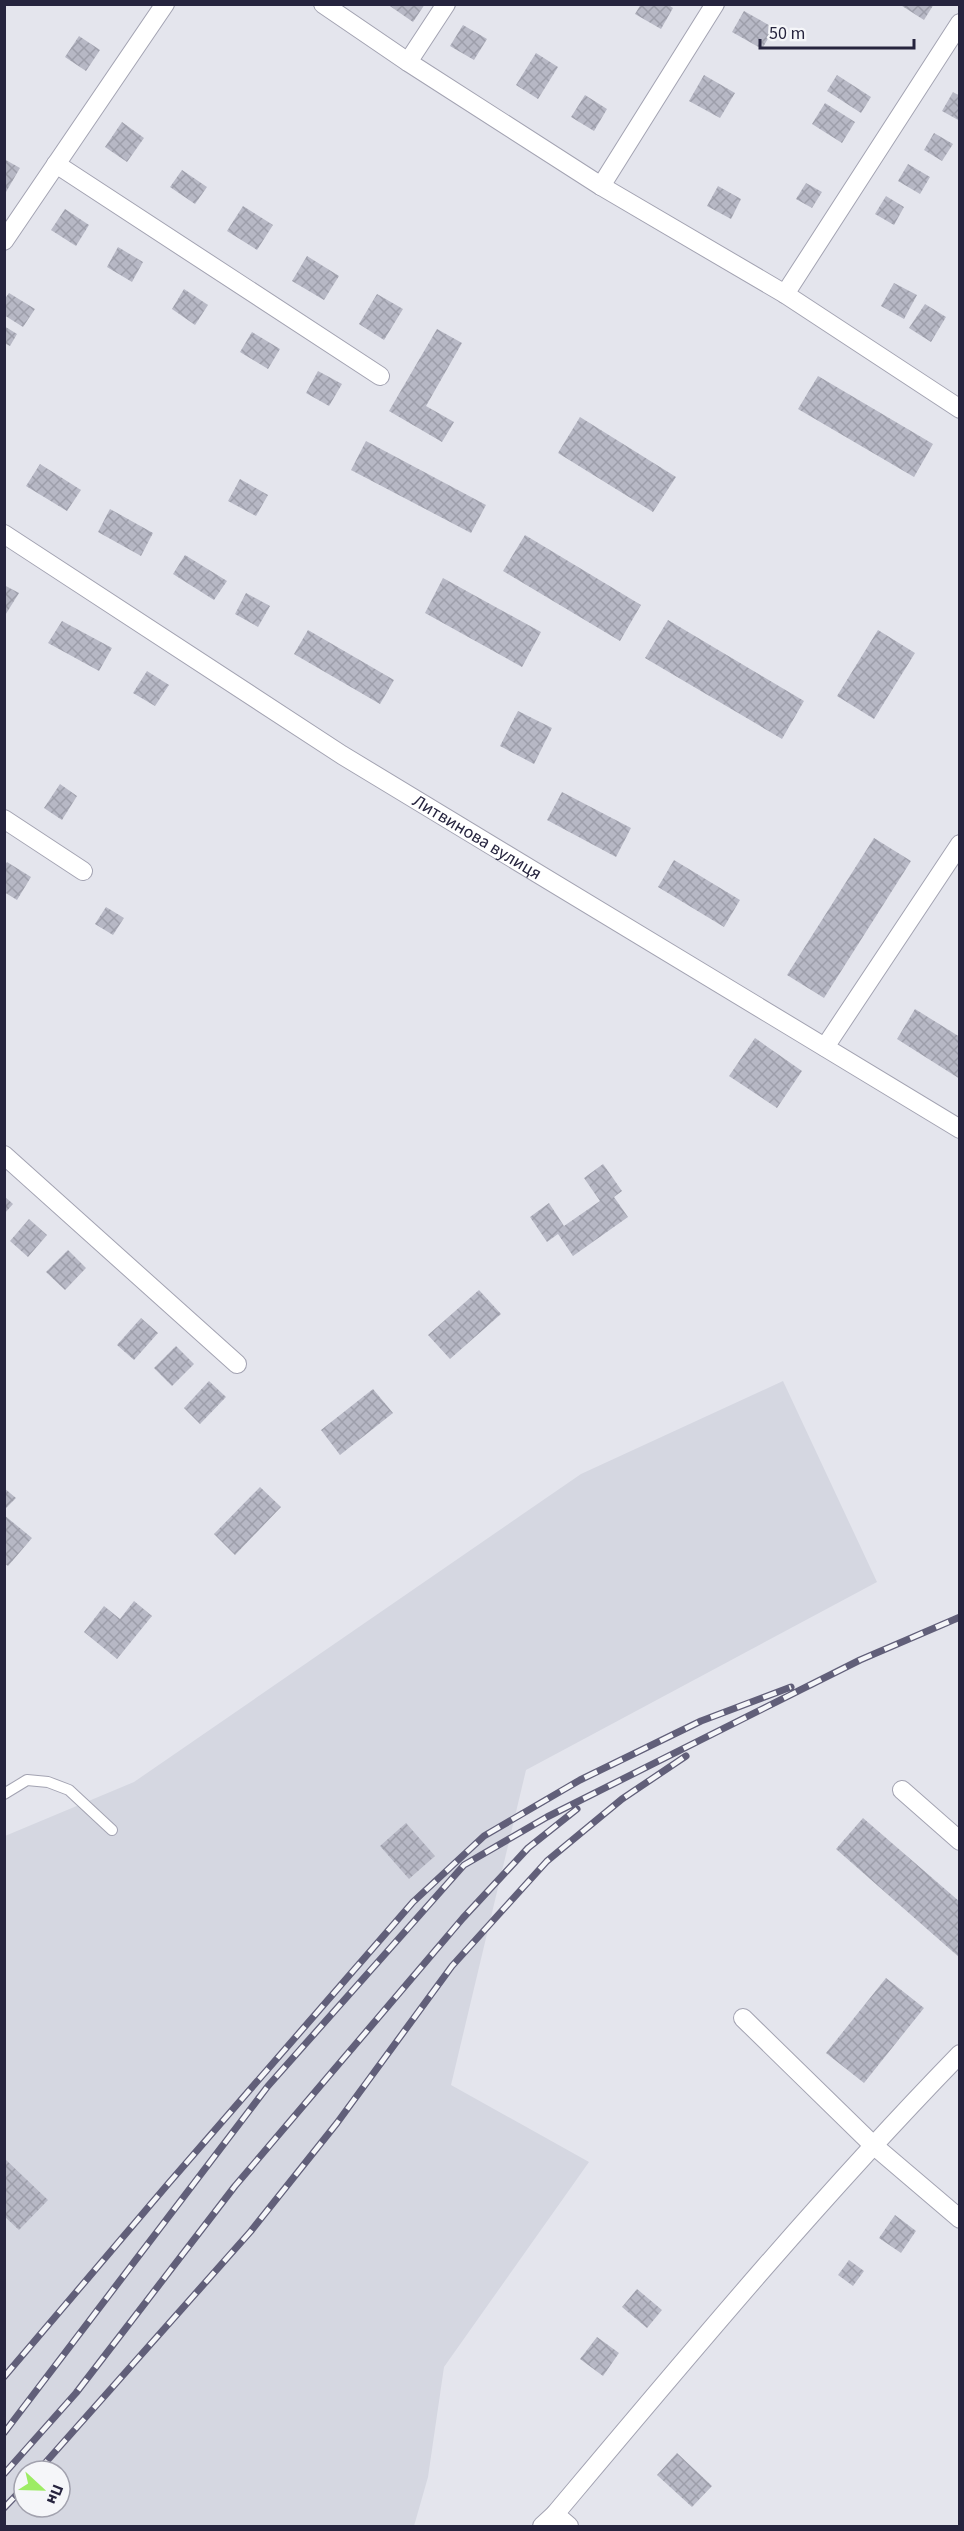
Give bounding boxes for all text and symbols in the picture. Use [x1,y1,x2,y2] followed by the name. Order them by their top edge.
[760,12,914,50] scale bar
[769,21,805,46] text: 50 m
[408,788,547,886] street label: Литвинова вулиця
[12,2459,72,2519] north arrow
[41,2481,69,2508] text: Пн

